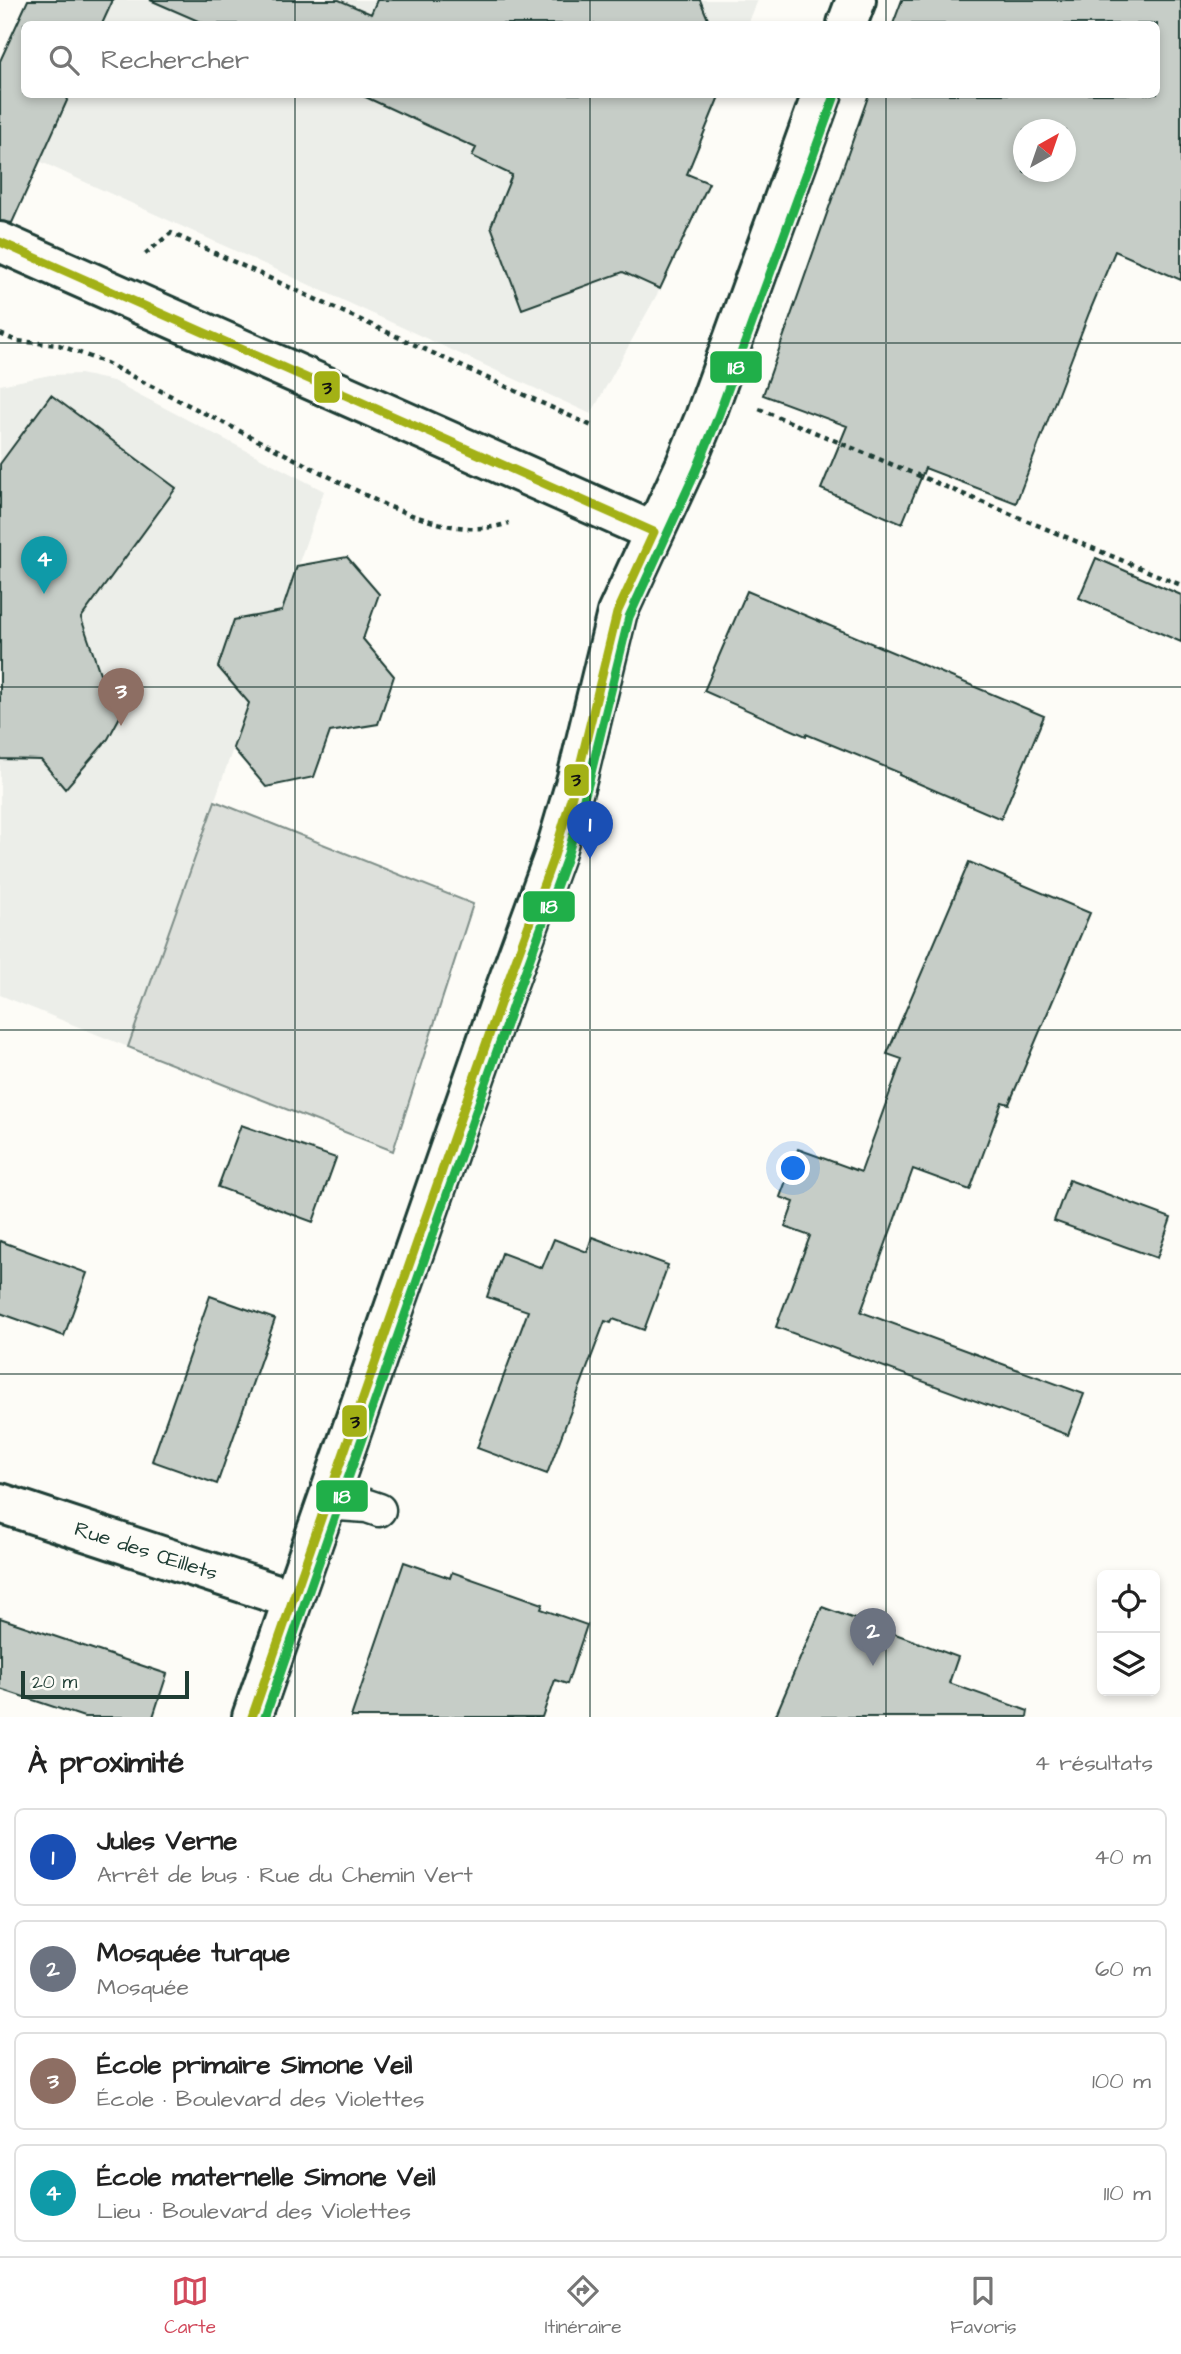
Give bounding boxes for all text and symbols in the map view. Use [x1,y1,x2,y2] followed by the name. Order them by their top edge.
[21,21,1160,98] search box
[45,41,83,79] icon: search
[101,42,249,78] text: Rechercher
[1013,119,1076,182] north arrow
[709,350,763,384] line badge: 118
[727,355,745,382] text: 118
[313,370,341,404] line badge: 3
[321,375,332,402] text: 3
[21,536,67,594] pin: 4
[98,668,144,726] pin: 3
[563,763,590,797] line badge: 3
[570,767,581,794] text: 3
[567,801,613,859] pin: 1
[522,890,576,923] line badge: 118
[540,894,558,921] text: 118
[776,1151,810,1185] your location
[341,1404,368,1438] line badge: 3
[349,1409,360,1436] text: 3
[315,1479,369,1513] line badge: 118
[333,1484,351,1511] text: 118
[71,1514,221,1588] street label: Rue des Œillets
[1097,1570,1160,1696] map controls
[1097,1570,1160,1633] button: locate
[850,1608,896,1666] pin: 2
[1097,1633,1160,1696] button: layers
[21,1668,189,1700] scale bar
[32,1669,77,1696] text: 20 m
[28,1742,184,1784] text: À proximité
[1034,1747,1153,1779] text: 4 résultats
[97,1823,237,1859] text: Jules Verne
[52,1841,54,1873] text: 1
[1094,1841,1151,1873] text: 40 m
[97,1859,473,1891] text: Arrêt de bus · Rue du Chemin Vert
[97,1935,290,1971] text: Mosquée turque
[46,1953,60,1985] text: 2
[1095,1953,1151,1985] text: 60 m
[97,1971,189,2003] text: Mosquée
[97,2047,412,2083] text: École primaire Simone Veil
[47,2065,59,2097] text: 3
[1092,2065,1151,2097] text: 100 m
[97,2083,425,2115] text: École · Boulevard des Violettes
[97,2159,436,2195] text: École maternelle Simone Veil
[45,2177,61,2209] text: 4
[1103,2177,1151,2209] text: 110 m
[97,2195,411,2227] text: Lieu · Boulevard des Violettes
[164,2272,216,2341] tab: Carte
[545,2272,622,2341] tab: Itinéraire
[950,2272,1017,2341] tab: Favoris

